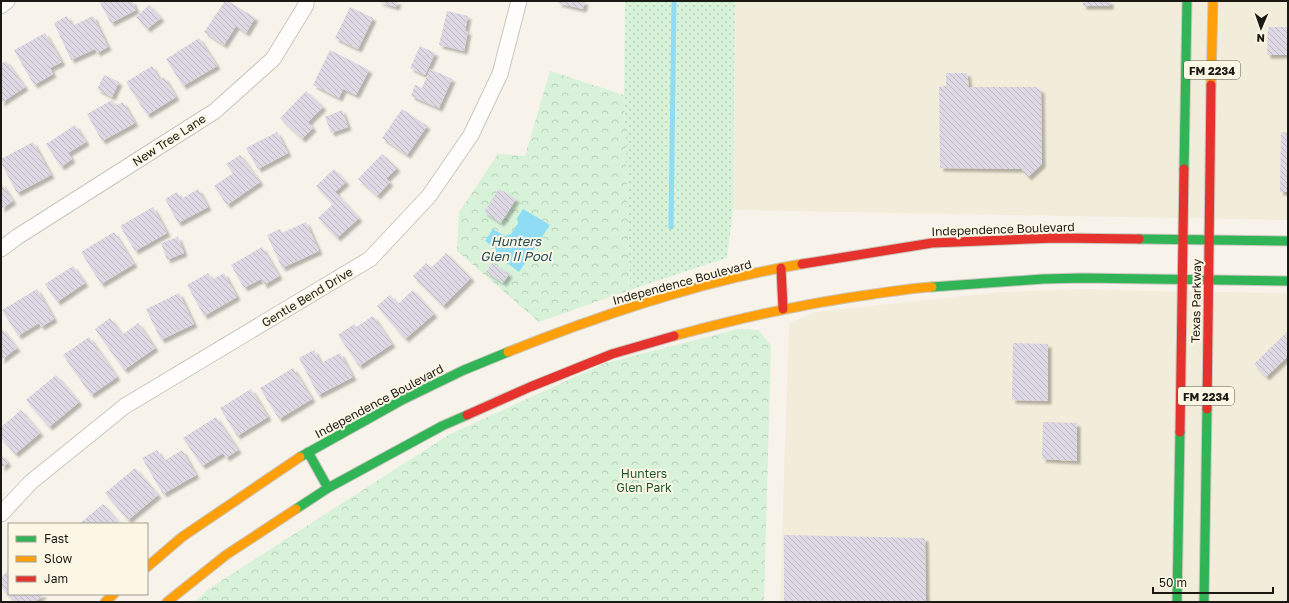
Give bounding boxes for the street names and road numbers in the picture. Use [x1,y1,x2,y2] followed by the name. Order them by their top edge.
[1184,61,1240,79] road number: FM 2234
[129,111,209,169] street label: New Tree Lane
[931,219,1075,239] street label: Independence Boulevard
[611,256,753,308] street label: Independence Boulevard
[1188,258,1204,343] street label: Texas Parkway
[259,264,355,330] street label: Gentle Bend Drive
[312,361,446,441] street label: Independence Boulevard
[1178,387,1234,405] road number: FM 2234

